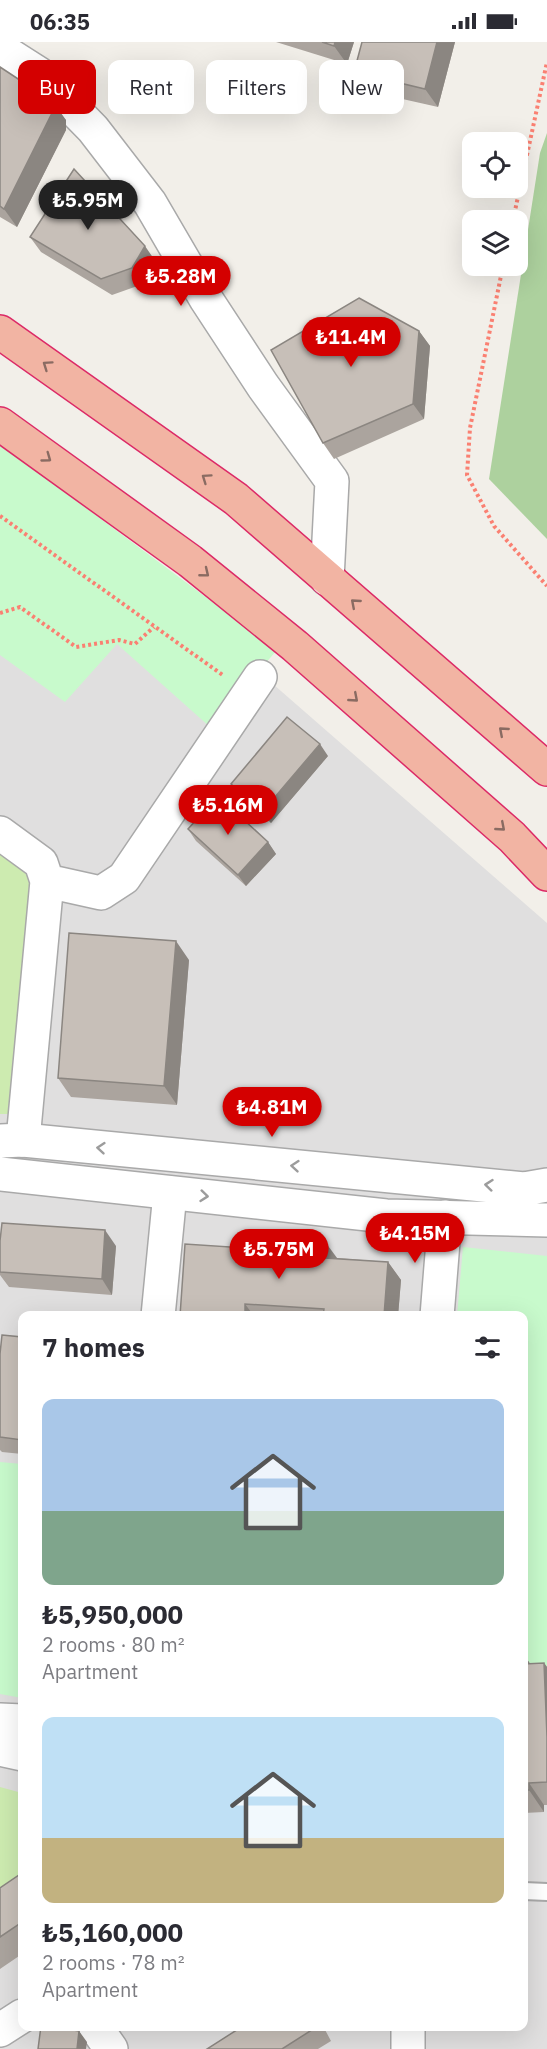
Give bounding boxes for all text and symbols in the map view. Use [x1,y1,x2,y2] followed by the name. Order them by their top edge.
[30,7,90,36] text: 06:35
[18,60,96,114] chip: Buy
[108,60,194,114] chip: Rent
[206,60,307,114] chip: Filters
[319,60,404,114] chip: New
[462,132,528,276] map controls
[462,132,528,198] button: locate
[39,180,137,231] pin: ₺5.95M
[53,186,123,213] text: ₺5.95M
[462,210,528,276] button: layers
[132,256,230,307] pin: ₺5.28M
[146,262,216,289] text: ₺5.28M
[302,317,400,368] pin: ₺11.4M
[316,323,386,350] text: ₺11.4M
[42,362,53,373] one-way arrow
[41,451,52,462] one-way arrow
[201,474,212,485] one-way arrow
[198,566,209,577] one-way arrow
[351,599,362,610] one-way arrow
[348,691,358,702] one-way arrow
[499,727,510,738] one-way arrow
[179,785,277,836] pin: ₺5.16M
[193,791,263,818] text: ₺5.16M
[494,819,505,830] one-way arrow
[223,1087,321,1138] pin: ₺4.81M
[237,1093,307,1120] text: ₺4.81M
[96,1142,105,1155] one-way arrow
[290,1160,300,1173] one-way arrow
[484,1179,494,1192] one-way arrow
[200,1190,209,1202] one-way arrow
[366,1213,464,1264] pin: ₺4.15M
[380,1219,450,1246] text: ₺4.15M
[230,1229,328,1280] pin: ₺5.75M
[244,1235,314,1262] text: ₺5.75M
[42,1330,145,1364] text: 7 homes
[471,1331,504,1364] icon: filters
[219,1438,327,1546] icon: home
[42,1597,183,1631] text: ₺5,950,000
[42,1631,185,1658] text: 2 rooms · 80 m²
[42,1658,138,1685] text: Apartment
[219,1756,327,1864] icon: home
[42,1915,183,1949] text: ₺5,160,000
[42,1949,185,1976] text: 2 rooms · 78 m²
[42,1976,138,2003] text: Apartment

